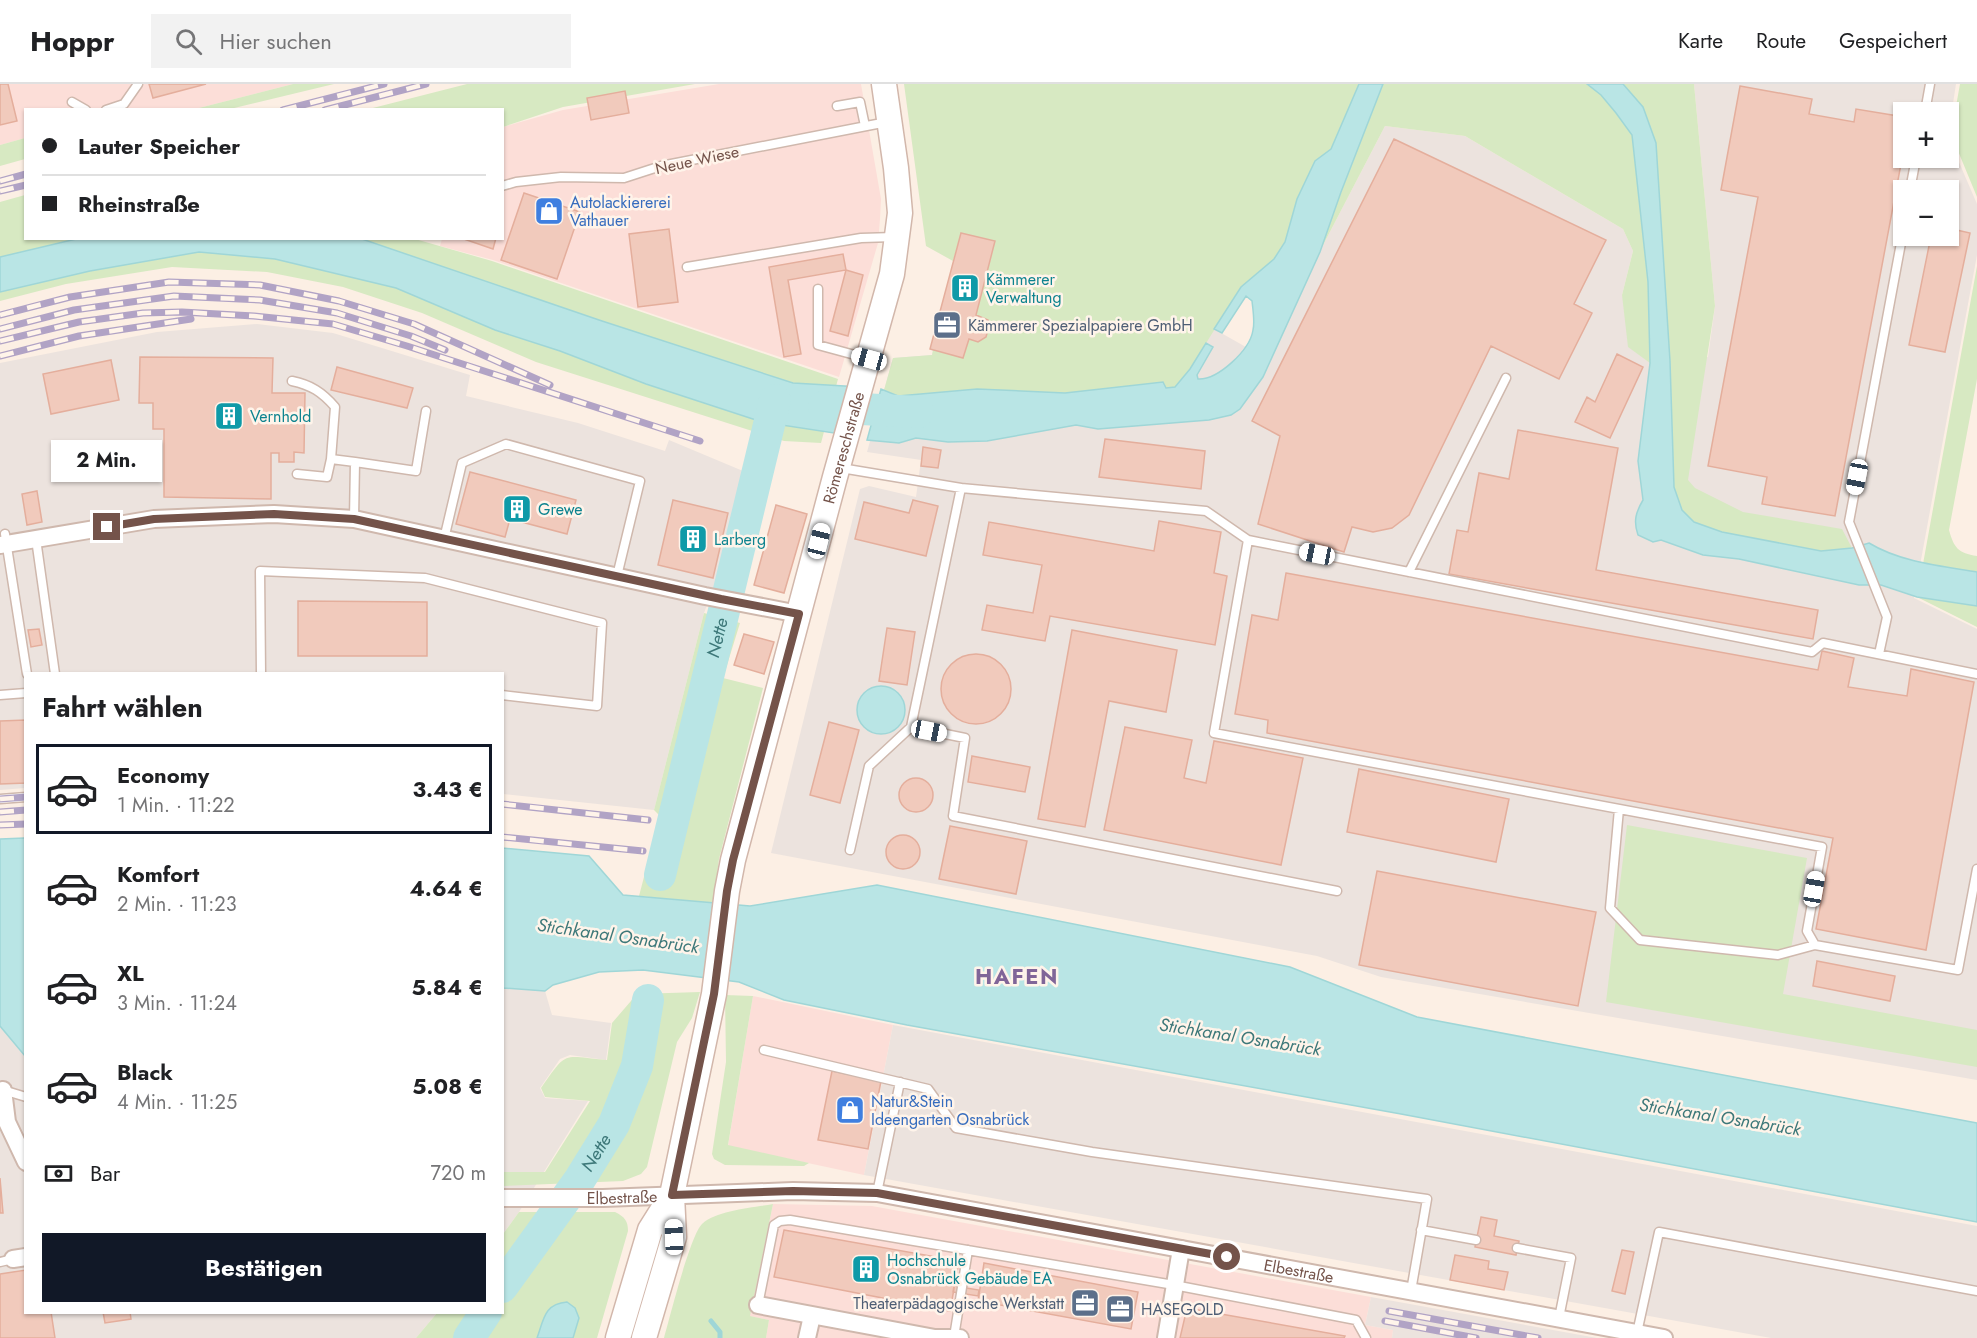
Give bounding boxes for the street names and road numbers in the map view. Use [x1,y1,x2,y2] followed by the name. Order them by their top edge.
[653,140,741,180] street label: Neue Wiese
[817,389,870,506] street label: Römereschstraße
[587,1185,658,1210] street label: Elbestraße
[1262,1253,1336,1288] street label: Elbestraße

